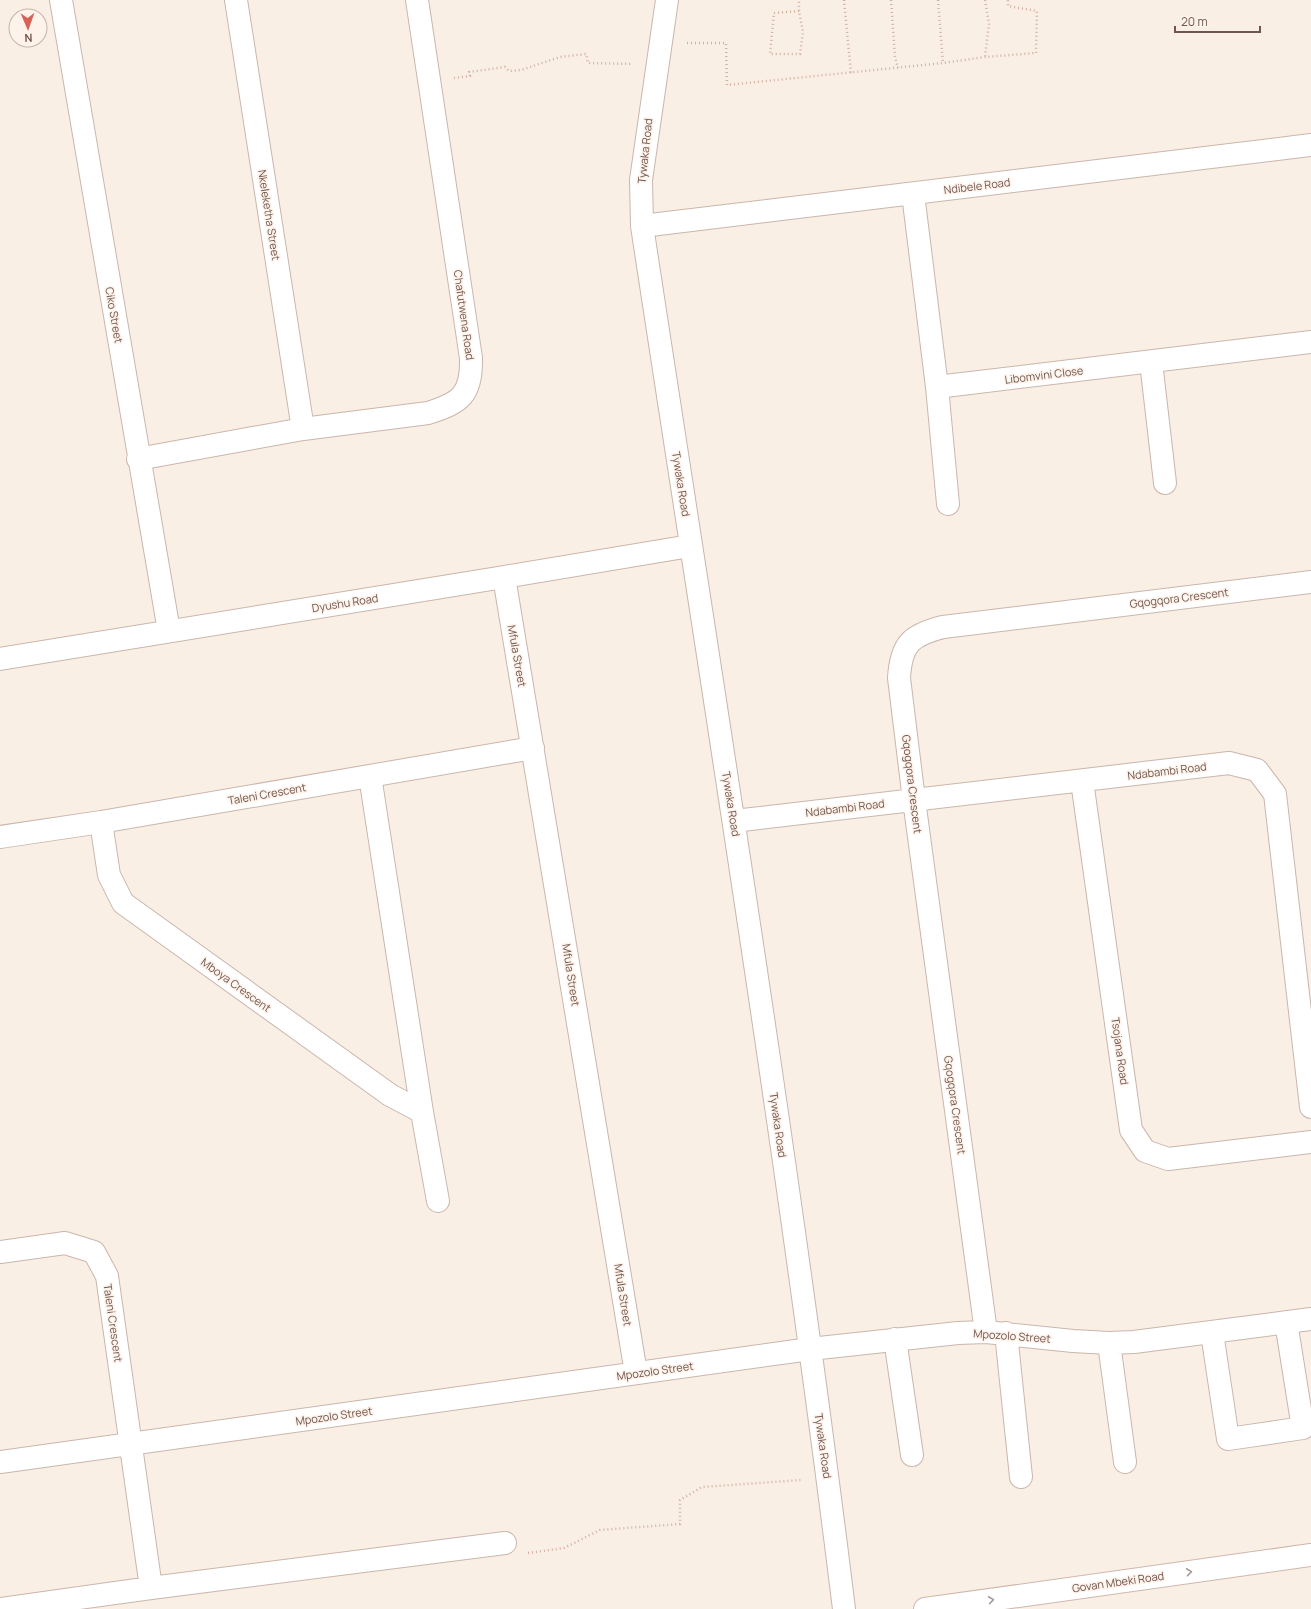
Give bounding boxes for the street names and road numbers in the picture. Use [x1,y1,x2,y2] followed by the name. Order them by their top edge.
[634,118,655,184] street label: Tywaka Road
[255,168,284,261] street label: Nkeleketha Street
[943,174,1011,197] street label: Ndibele Road
[451,269,478,361] street label: Chafutwena Road
[102,286,127,344] street label: Ciko Street
[1004,362,1085,387] street label: Libomvini Close
[669,450,694,518] street label: Tywaka Road
[1129,584,1229,611] street label: Gqogqora Crescent
[311,590,379,615] street label: Dyushu Road
[505,624,530,688] street label: Mfula Street
[899,734,926,834] street label: Gqogqora Crescent
[1127,758,1207,783] street label: Ndabambi Road
[719,770,744,838] street label: Tywaka Road
[227,779,307,808] street label: Taleni Crescent
[805,795,885,820] street label: Ndabambi Road
[559,943,584,1007] street label: Mfula Street
[198,954,274,1015] street label: Mboya Crescent
[1108,1016,1133,1086] street label: Tsojana Road
[941,1055,970,1155] street label: Gqogqora Crescent
[766,1091,790,1158] street label: Tywaka Road
[611,1263,636,1327] street label: Mfula Street
[101,1283,126,1363] street label: Taleni Crescent
[973,1325,1051,1346] street label: Mpozolo Street
[615,1358,694,1383] street label: Mpozolo Street
[294,1403,373,1428] street label: Mpozolo Street
[811,1412,835,1479] street label: Tywaka Road
[1071,1568,1165,1595] street label: Govan Mbeki Road

